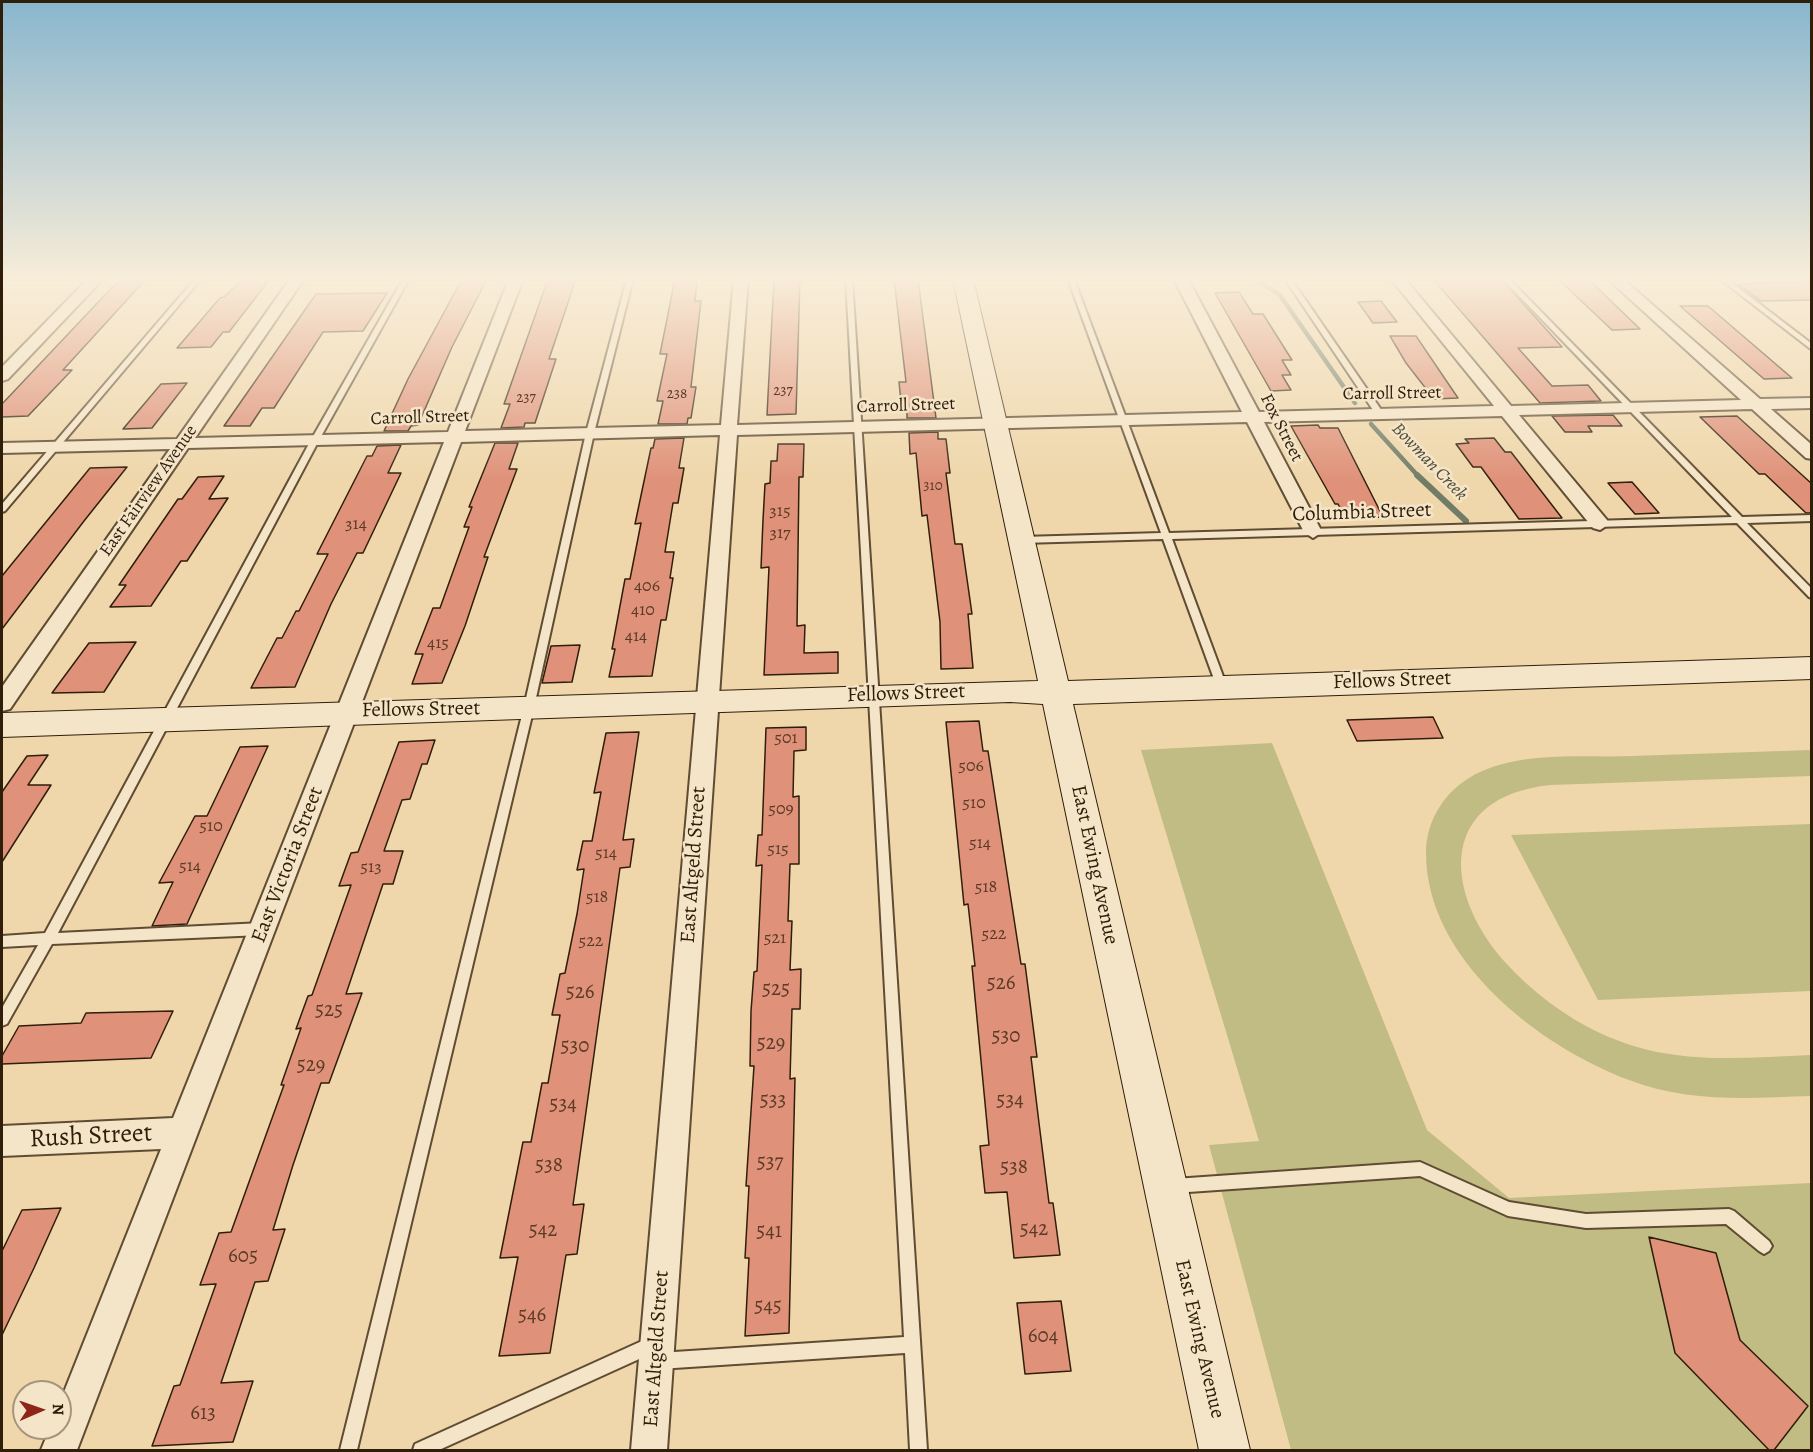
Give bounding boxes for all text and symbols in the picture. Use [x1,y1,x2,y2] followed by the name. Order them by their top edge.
[773,382,793,400] house number: 237
[1342,382,1442,406] street label: Carroll Street
[667,385,687,403] house number: 238
[516,389,536,407] house number: 237
[1255,390,1307,466] street label: Fox Street
[856,393,956,419] street label: Carroll Street
[370,405,470,431] street label: Carroll Street
[1387,419,1471,505] water label: Bowman Creek
[96,421,202,561] street label: East Fairview Avenue
[923,477,943,495] house number: 310
[1292,498,1432,528] street label: Columbia Street
[769,501,791,523] house number: 315
[345,514,367,536] house number: 314
[769,523,791,545] house number: 317
[634,576,660,598] house number: 406
[631,600,655,622] house number: 410
[625,626,647,648] house number: 414
[427,633,449,655] house number: 415
[1332,666,1452,696] street label: Fellows Street
[846,679,966,709] street label: Fellows Street
[361,696,481,724] street label: Fellows Street
[774,728,798,750] house number: 501
[958,756,984,778] house number: 506
[247,783,329,947] street label: East Victoria Street
[1065,783,1123,947] street label: East Ewing Avenue
[676,786,712,944] street label: East Altgeld Street
[962,793,986,815] house number: 510
[768,799,794,821] house number: 509
[199,816,223,838] house number: 510
[969,833,991,855] house number: 514
[767,839,789,861] house number: 515
[595,843,617,865] house number: 514
[179,856,201,878] house number: 514
[360,857,382,879] house number: 513
[975,877,997,899] house number: 518
[586,887,608,909] house number: 518
[982,924,1006,946] house number: 522
[764,928,786,950] house number: 521
[579,931,603,953] house number: 522
[987,971,1015,997] house number: 526
[762,977,790,1003] house number: 525
[566,980,594,1006] house number: 526
[315,998,343,1024] house number: 525
[992,1024,1020,1050] house number: 530
[757,1031,785,1057] house number: 529
[561,1034,589,1060] house number: 530
[297,1053,325,1079] house number: 529
[760,1088,786,1114] house number: 533
[996,1088,1024,1114] house number: 534
[549,1092,577,1118] house number: 534
[29,1118,153,1156] street label: Rush Street
[757,1150,783,1176] house number: 537
[535,1153,563,1179] house number: 538
[1000,1155,1028,1181] house number: 538
[1020,1217,1048,1243] house number: 542
[529,1218,557,1244] house number: 542
[756,1219,782,1245] house number: 541
[228,1244,258,1270] house number: 605
[1168,1257,1230,1421] street label: East Ewing Avenue
[639,1270,675,1428] street label: East Altgeld Street
[754,1294,782,1320] house number: 545
[518,1303,546,1329] house number: 546
[1028,1324,1058,1350] house number: 604
[12,1380,72,1440] north arrow
[190,1401,216,1427] house number: 613
[47,1403,69,1416] text: N

